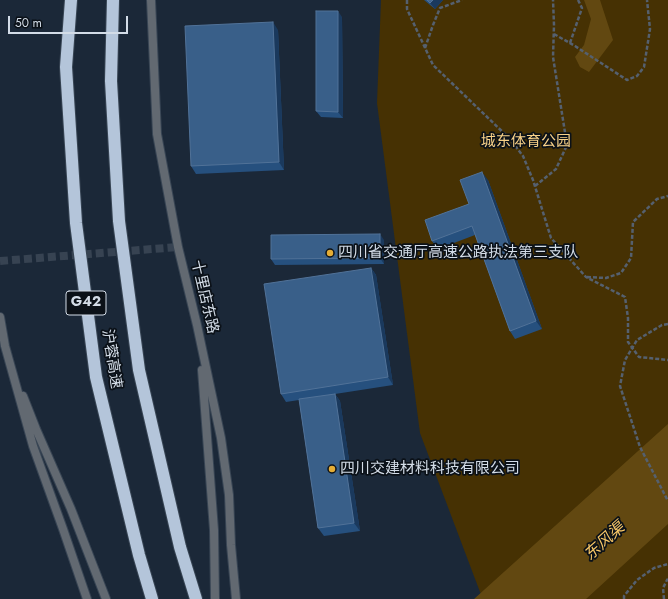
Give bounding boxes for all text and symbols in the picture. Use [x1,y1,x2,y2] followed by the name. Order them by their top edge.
[10,8,130,34] scale bar
[15,14,42,32] text: 50 m
[481,133,571,151] park label: 城东体育公园
[338,244,578,262] place label: 四川省交通厅高速公路执法第三支队
[325,248,335,258] marker: 四川省交通厅高速公路执法第三支队
[187,258,221,336] street label: 十里店东路
[66,291,106,315] road number: G42
[97,328,125,390] street label: 沪蓉高速
[340,460,520,478] place label: 四川交建材料科技有限公司
[327,464,337,474] marker: 四川交建材料科技有限公司
[581,519,629,565] water label: 东风渠

